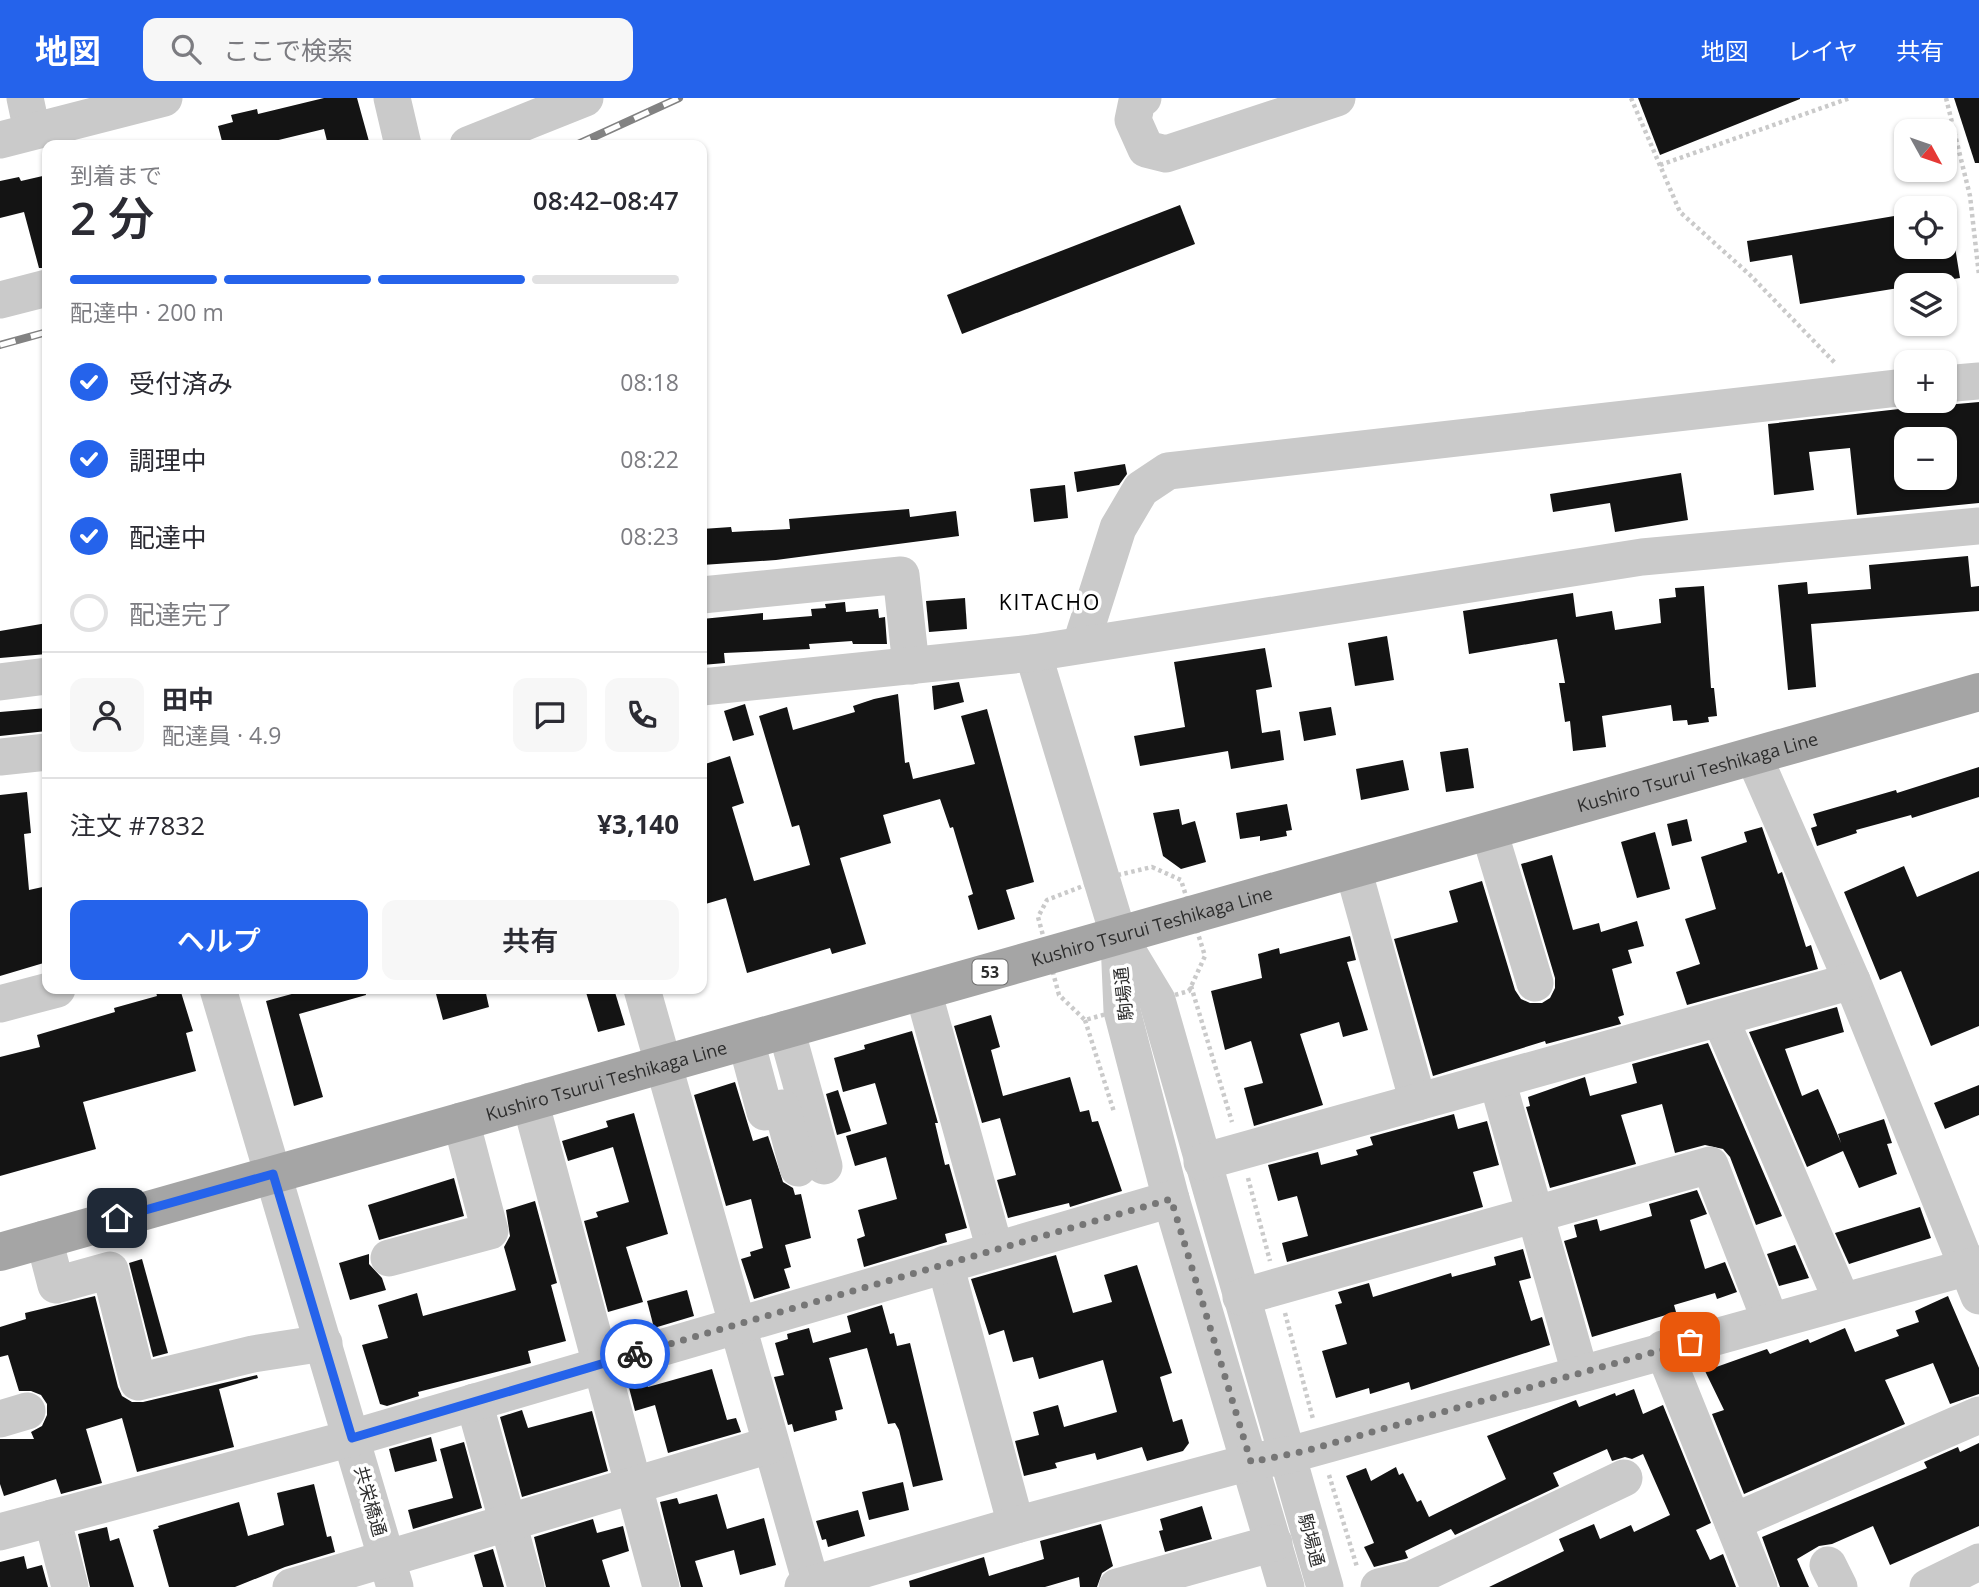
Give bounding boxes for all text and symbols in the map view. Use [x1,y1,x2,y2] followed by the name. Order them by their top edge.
[143,18,633,81] search box
[35,28,101,73] text: 地図
[167,30,205,68] icon: search
[223,32,353,68] text: ここで検索
[1701,34,1749,67] text: 地図
[1787,34,1858,67] text: レイヤ
[1896,34,1944,67] text: 共有
[1894,119,1956,182] north arrow
[1894,119,1957,490] map controls
[70,159,162,191] text: 到着まで
[533,182,679,218] text: 08:42–08:47
[70,186,154,248] text: 2 分
[1894,196,1957,259] button: locate
[1894,273,1957,336] button: layers
[70,296,224,328] text: 配達中 · 200 m
[1894,350,1957,413] button: +
[70,363,108,401] icon: check
[129,365,233,401] text: 受付済み
[620,366,679,398] text: 08:18
[1894,427,1957,490] button: −
[70,440,108,478] icon: check
[129,442,207,478] text: 調理中
[620,443,679,475] text: 08:22
[70,517,108,555] icon: check
[129,519,207,555] text: 配達中
[620,520,679,552] text: 08:23
[999,588,1101,616] district label: KITACHO
[129,596,233,632] text: 配達完了
[70,678,144,752] button: person
[513,678,587,752] button: chat
[605,678,679,752] button: phone
[162,681,214,717] text: 田中
[162,719,281,751] text: 配達員 · 4.9
[1574,726,1821,817] street label: Kushiro Tsurui Teshikaga Line
[597,806,679,842] text: ¥3,140
[70,807,205,843] text: 注文 #7832
[1028,881,1275,972] street label: Kushiro Tsurui Teshikaga Line
[70,900,368,980] button: ヘルプ
[382,900,679,980] button: 共有
[972,960,1007,985] road number: 53
[1108,966,1138,1022] street label: 駒場通
[483,1035,730,1126] street label: Kushiro Tsurui Teshikaga Line
[87,1188,147,1248] pin
[98,1199,136,1237] icon: home
[1660,1312,1720,1372] pin
[600,1319,670,1389] courier
[1671,1323,1709,1361] icon: bag
[616,1335,654,1373] icon: bike
[350,1463,392,1539] street label: 共栄橋通
[1293,1511,1331,1569] street label: 駒場通

